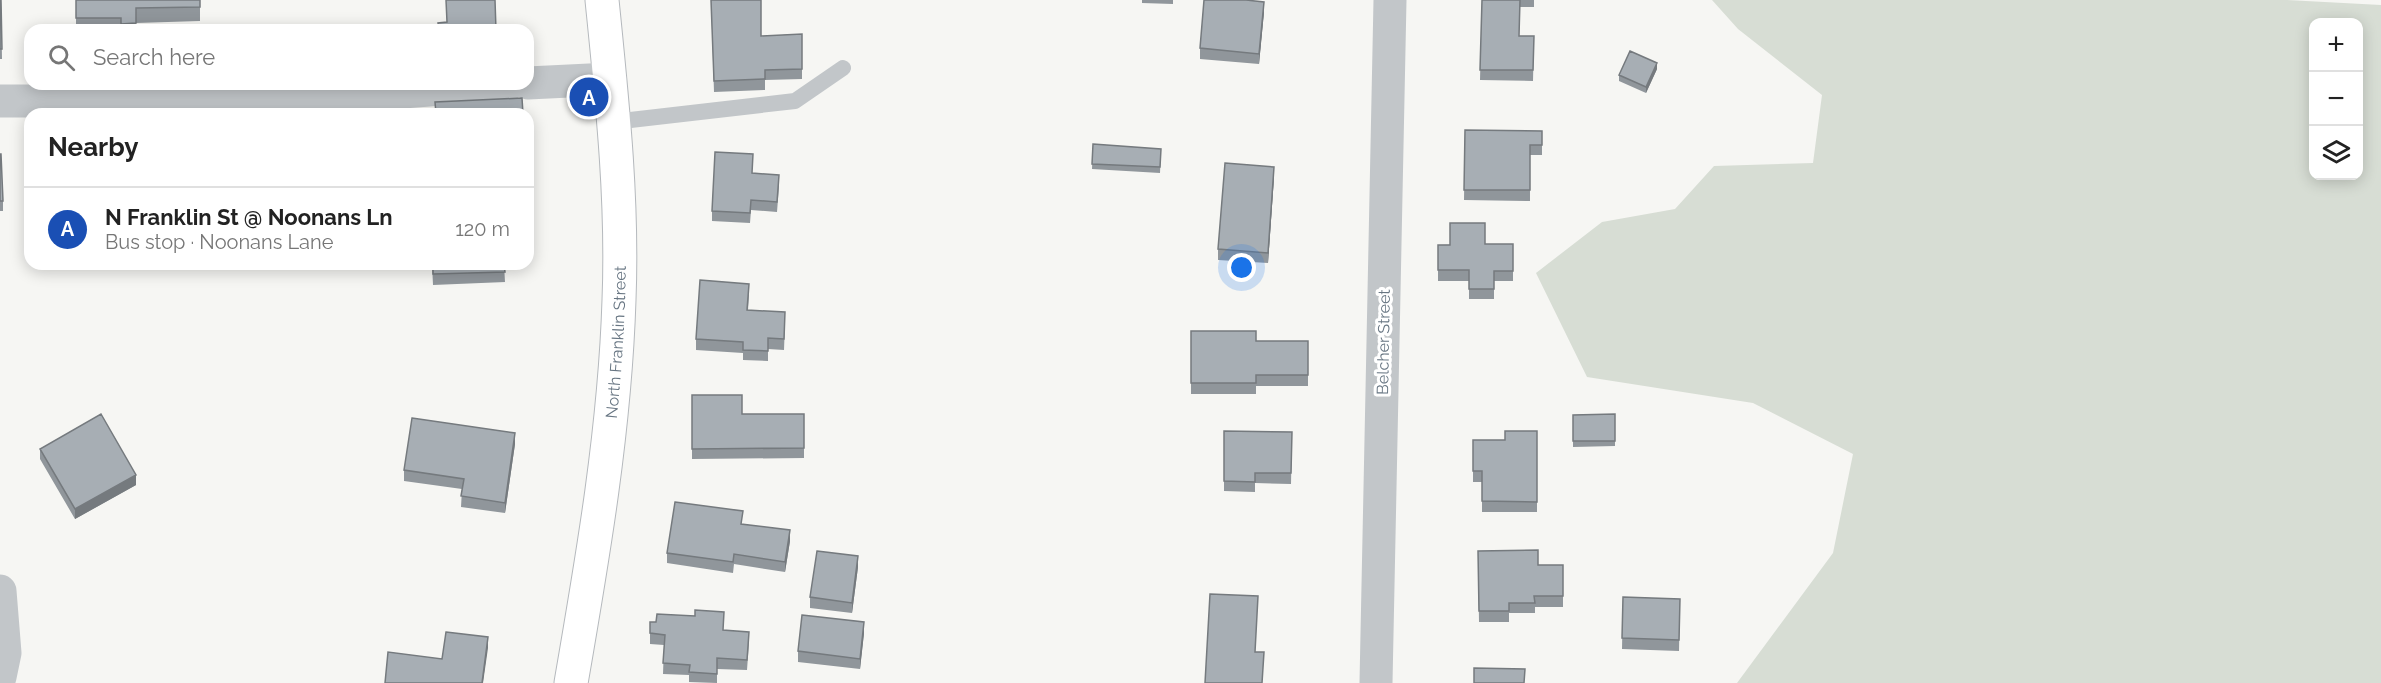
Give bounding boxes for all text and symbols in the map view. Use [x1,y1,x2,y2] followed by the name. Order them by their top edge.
[2309,18,2363,180] map controls
[2309,18,2363,72] button: +
[24,24,534,90] search box
[45,41,78,74] icon: search
[93,44,215,70] text: Search here
[2309,72,2363,126] button: −
[570,74,608,120] pin: A
[2309,126,2363,180] button: layers
[48,132,138,162] text: Nearby
[105,204,392,230] text: N Franklin St @ Noonans Ln
[61,217,74,241] text: A
[455,217,510,241] text: 120 m
[105,230,333,254] text: Bus stop · Noonans Lane
[1227,253,1256,282] your location
[602,265,630,419] street label: North Franklin Street
[1373,288,1394,395] street label: Belcher Street

